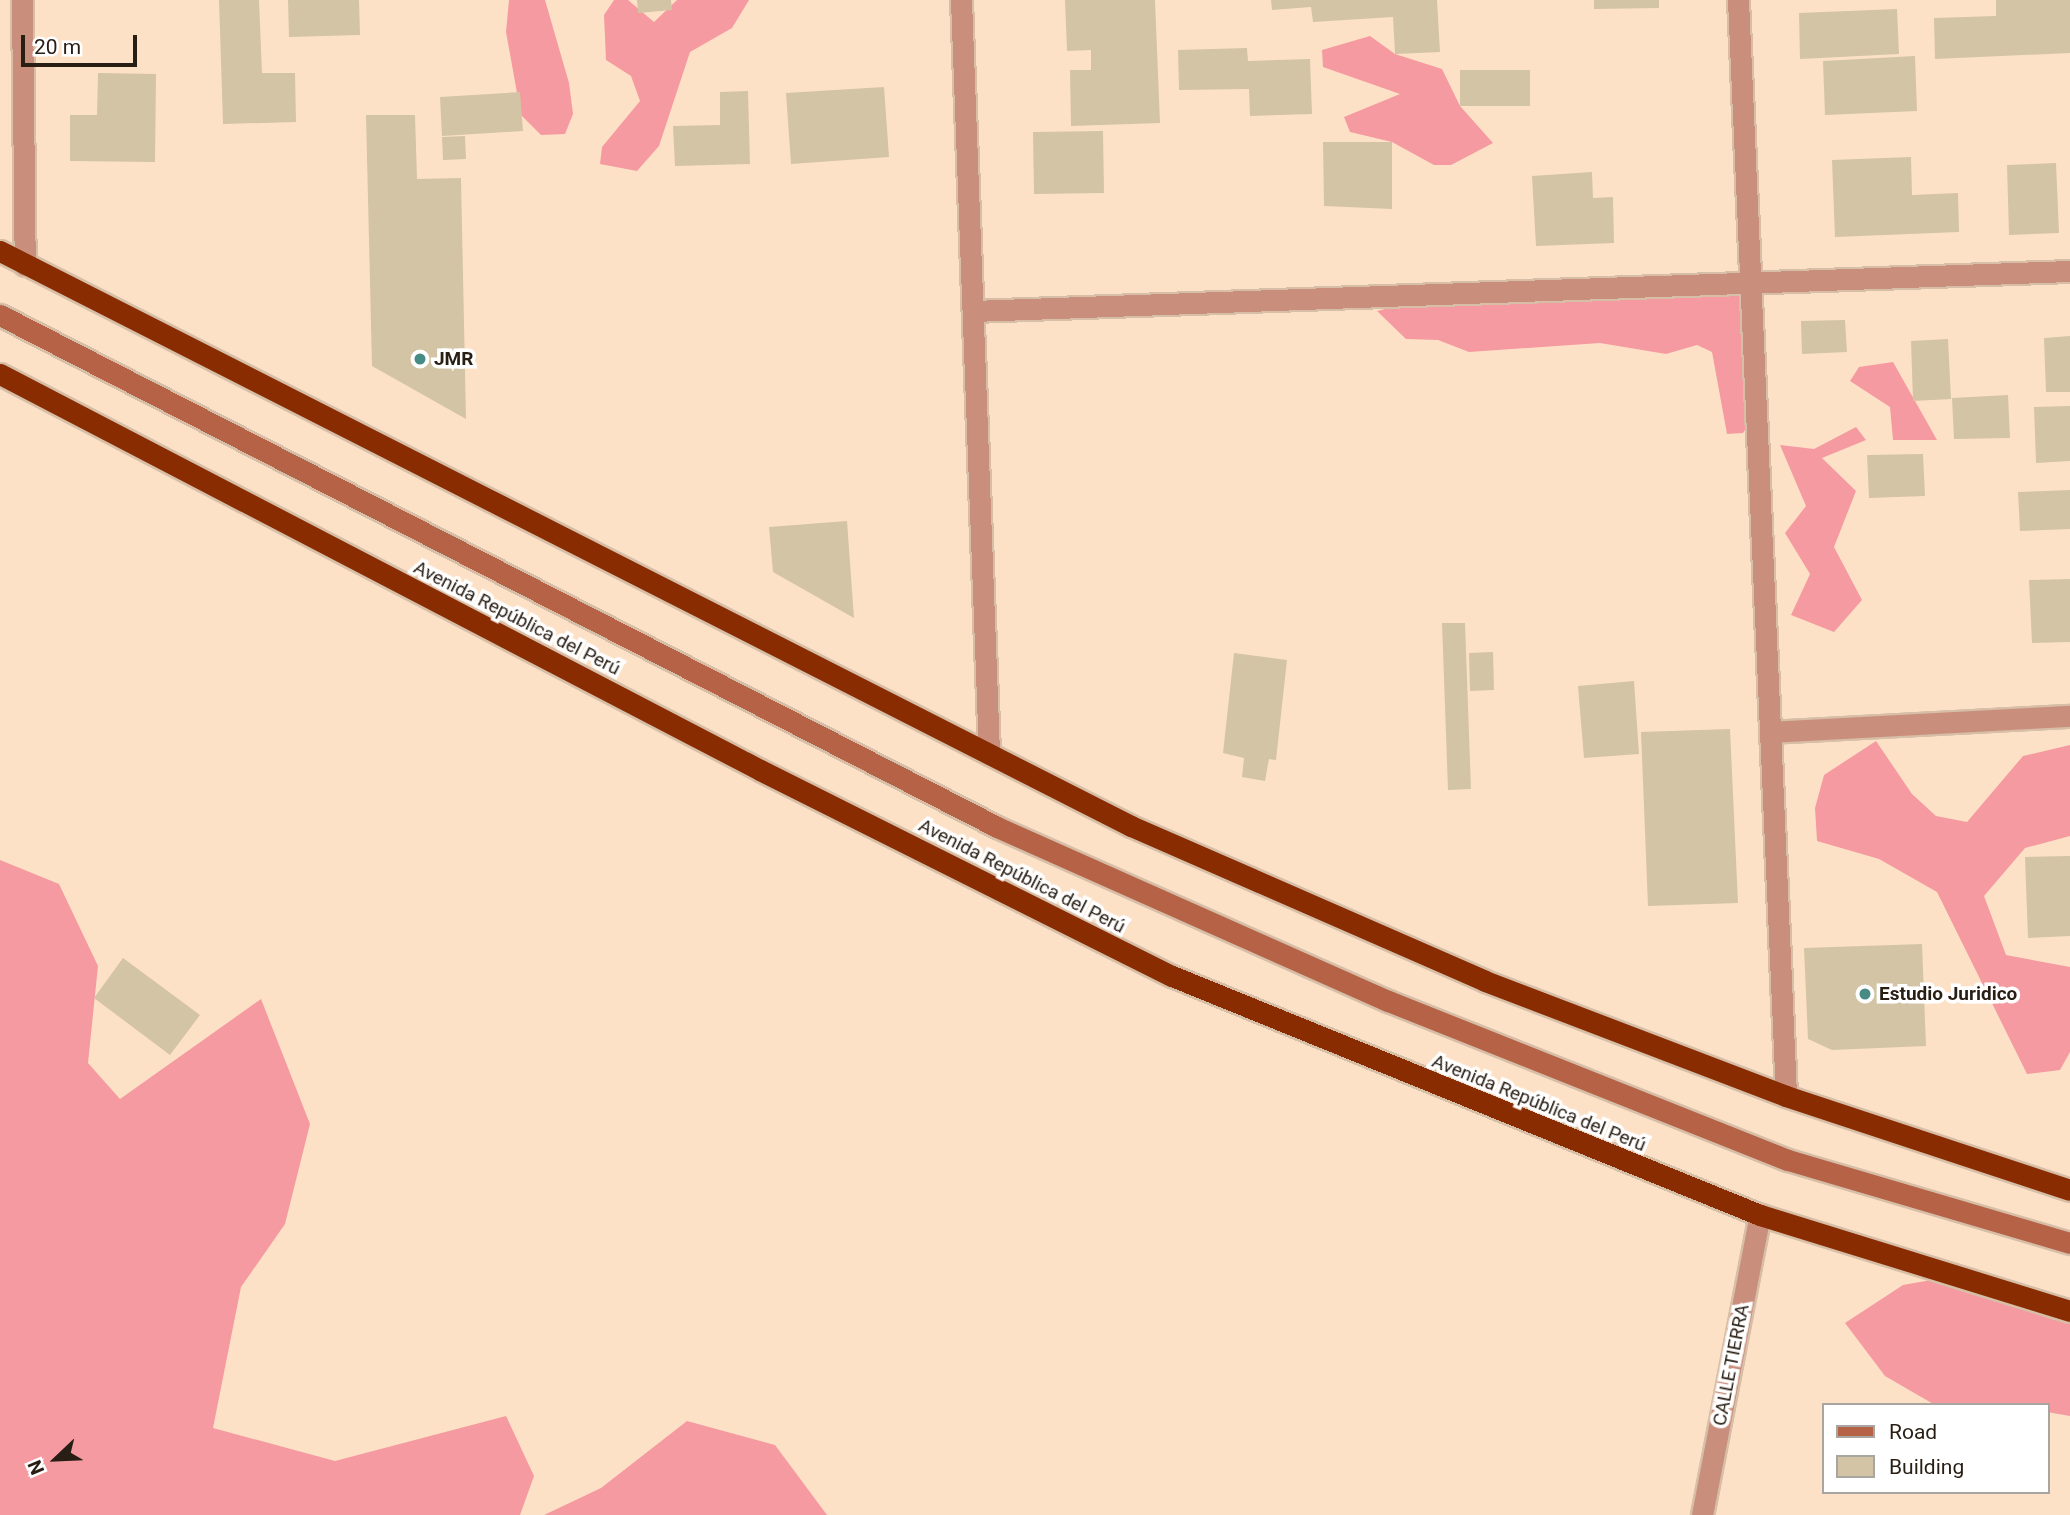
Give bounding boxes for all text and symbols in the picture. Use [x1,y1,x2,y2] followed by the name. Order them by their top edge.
[24,21,140,65] scale bar
[34,35,81,59] text: 20 m
[434,348,473,370] place label: JMR
[412,351,428,367] marker: JMR
[410,556,624,680] street label: Avenida República del Perú
[915,814,1129,938] street label: Avenida República del Perú
[1879,983,2017,1005] place label: Estudio Juridico
[1857,986,1873,1002] marker: Estudio Juridico
[1429,1050,1649,1156] street label: Avenida República del Perú
[1708,1302,1754,1428] street label: CALLE TIERRA
[1822,1403,2049,1494] legend
[1889,1420,1937,1444] text: Road
[21,1424,91,1494] north arrow
[1889,1455,1964,1479] text: Building
[23,1457,49,1478] text: N

